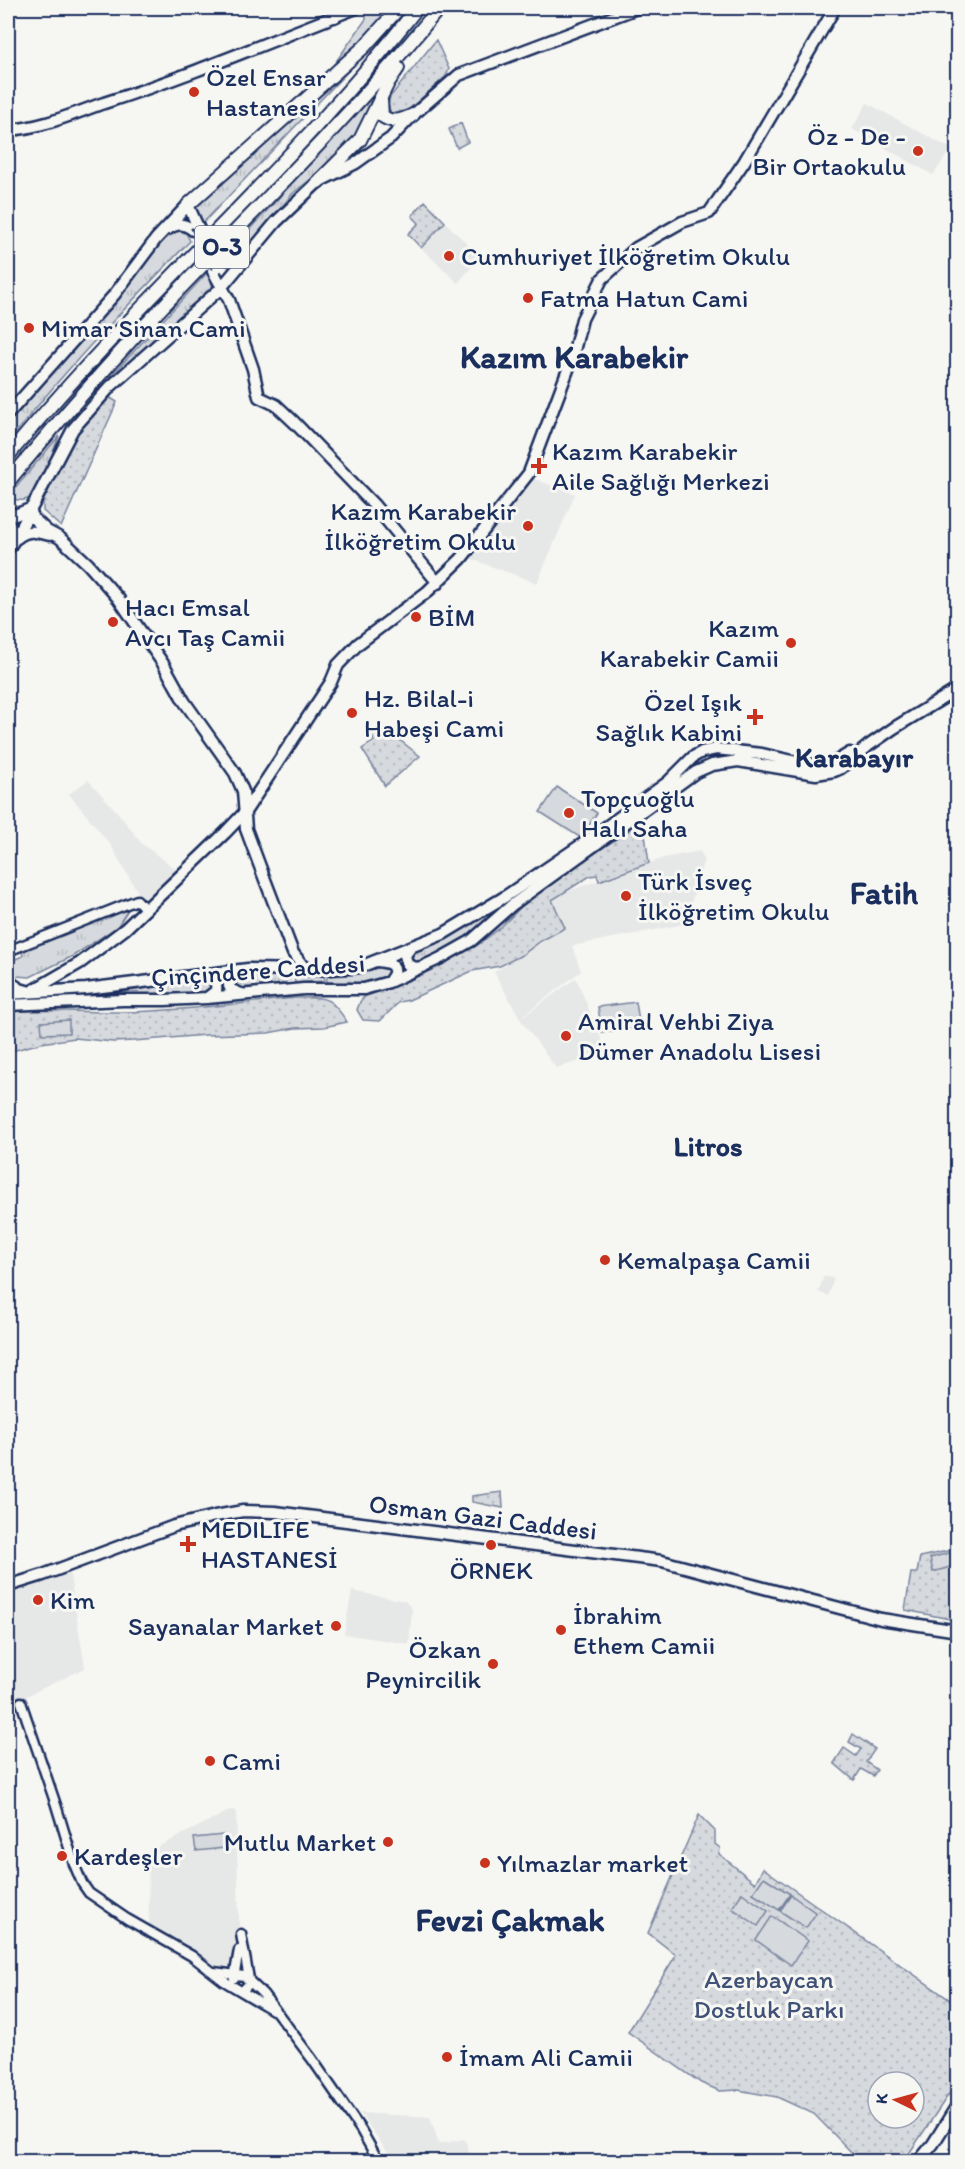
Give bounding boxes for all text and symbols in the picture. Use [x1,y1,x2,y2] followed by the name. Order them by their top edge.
[206,61,326,123] place label: Özel Ensar Hastanesi
[187,85,201,99] marker: Özel Ensar Hastanesi
[753,120,906,182] place label: Öz - De - Bir Ortaokulu
[911,144,925,158] marker: Öz - De - Bir Ortaokulu
[195,226,249,268] road number: O-3
[461,240,790,272] place label: Cumhuriyet İlköğretim Okulu
[442,249,456,263] marker: Cumhuriyet İlköğretim Okulu
[540,282,748,314] place label: Fatma Hatun Cami
[521,291,535,305] marker: Fatma Hatun Cami
[41,312,246,344] place label: Mimar Sinan Cami
[22,321,36,335] marker: Mimar Sinan Cami
[460,338,689,376] district label: Kazım Karabekir
[552,435,770,497] place label: Kazım Karabekir Aile Sağlığı Merkezi
[530,457,548,475] marker: Kazım Karabekir Aile Sağlığı Merkezi
[325,495,516,557] place label: Kazım Karabekir İlköğretim Okulu
[521,519,535,533] marker: Kazım Karabekir İlköğretim Okulu
[125,591,285,653] place label: Hacı Emsal Avcı Taş Camii
[428,601,475,633] place label: BİM
[409,610,423,624] marker: BİM
[600,612,779,674] place label: Kazım Karabekir Camii
[106,615,120,629] marker: Hacı Emsal Avcı Taş Camii
[784,636,798,650] marker: Kazım Karabekir Camii
[364,682,504,744] place label: Hz. Bilal-i Habeşi Cami
[596,686,743,748] place label: Özel Işık Sağlık Kabini
[345,706,359,720] marker: Hz. Bilal-i Habeşi Cami
[746,708,764,726] marker: Özel Işık Sağlık Kabini
[795,740,914,774] district label: Karabayır
[581,782,695,844] place label: Topçuoğlu Halı Saha
[562,806,576,820] marker: Topçuoğlu Halı Saha
[638,865,829,927] place label: Türk İsveç İlköğretim Okulu
[850,874,919,912] district label: Fatih
[619,889,633,903] marker: Türk İsveç İlköğretim Okulu
[150,947,366,993] street label: Çinçindere Caddesi
[578,1005,821,1067] place label: Amiral Vehbi Ziya Dümer Anadolu Lisesi
[559,1029,573,1043] marker: Amiral Vehbi Ziya Dümer Anadolu Lisesi
[673,1129,743,1163] district label: Litros
[617,1244,811,1276] place label: Kemalpaşa Camii
[598,1253,612,1267] marker: Kemalpaşa Camii
[367,1487,599,1547] street label: Osman Gazi Caddesi
[201,1513,338,1575] place label: MEDILIFE HASTANESİ
[179,1535,197,1553] marker: MEDILIFE HASTANESİ
[484,1538,498,1552] marker: ÖRNEK
[449,1554,533,1586] place label: ÖRNEK
[50,1584,95,1616] place label: Kim
[31,1593,45,1607] marker: Kim
[573,1599,715,1661] place label: İbrahim Ethem Camii
[128,1610,324,1642] place label: Sayanalar Market
[329,1619,343,1633] marker: Sayanalar Market
[554,1623,568,1637] marker: İbrahim Ethem Camii
[365,1633,482,1695] place label: Özkan Peynircilik
[486,1657,500,1671] marker: Özkan Peynircilik
[222,1745,281,1777] place label: Cami
[203,1754,217,1768] marker: Cami
[224,1826,376,1858] place label: Mutlu Market
[381,1835,395,1849] marker: Mutlu Market
[74,1840,183,1872] place label: Kardeşler
[497,1847,689,1879] place label: Yılmazlar market
[55,1849,69,1863] marker: Kardeşler
[478,1856,492,1870] marker: Yılmazlar market
[415,1901,605,1939] district label: Fevzi Çakmak
[694,1963,844,2025] park label: Azerbaycan Dostluk Parkı
[459,2041,633,2073] place label: İmam Ali Camii
[440,2050,454,2064] marker: İmam Ali Camii
[866,2070,926,2130] north arrow
[872,2092,892,2105] text: K

